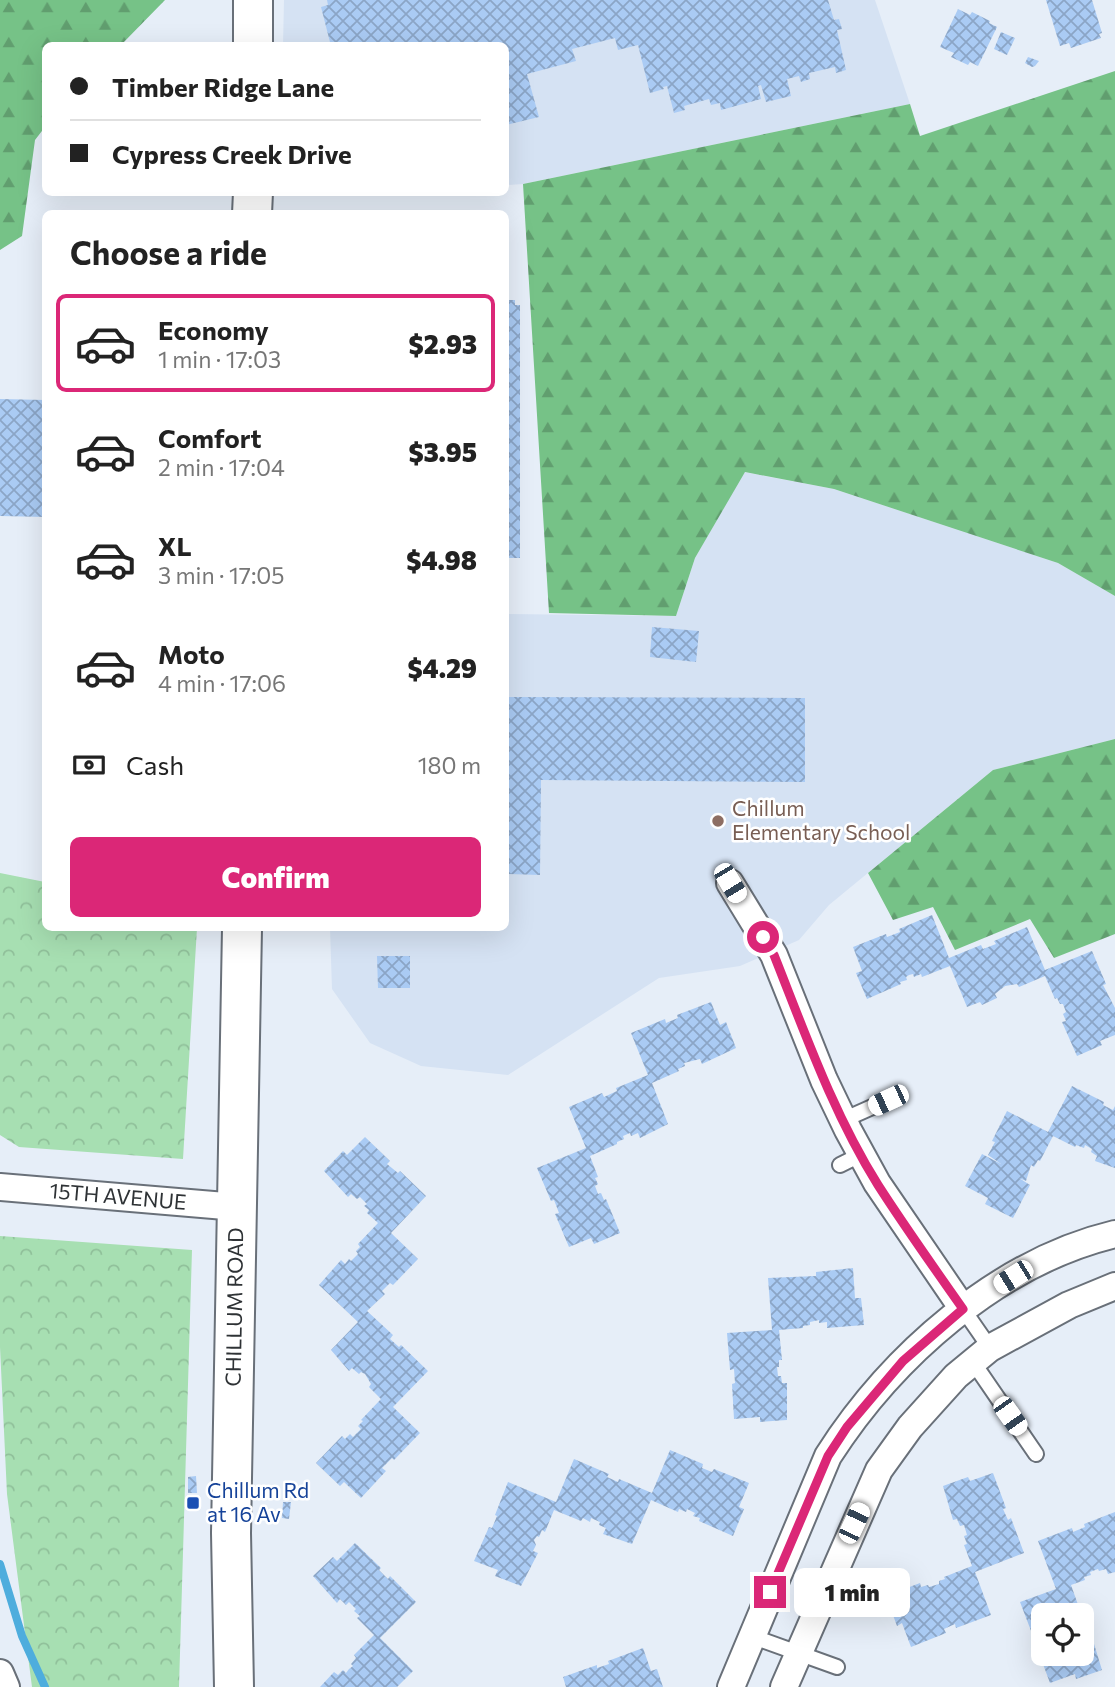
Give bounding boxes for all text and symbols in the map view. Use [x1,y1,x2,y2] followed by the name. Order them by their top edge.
[112,71,334,102] text: Timber Ridge Lane
[112,138,352,169] text: Cypress Creek Drive
[70,232,267,272] text: Choose a ride
[74,312,137,375] icon: car
[158,314,269,345] text: Economy
[409,328,477,359] text: $2.93
[158,345,281,373] text: 1 min · 17:03
[74,420,137,483] icon: car
[158,422,261,453] text: Comfort
[408,436,477,467] text: $3.95
[158,453,285,481] text: 2 min · 17:04
[74,528,137,591] icon: car
[158,530,192,561] text: XL
[406,544,477,575] text: $4.98
[158,561,285,589] text: 3 min · 17:05
[74,636,137,699] icon: car
[158,638,225,669] text: Moto
[408,652,477,683] text: $4.29
[158,669,286,697] text: 4 min · 17:06
[70,746,108,784] icon: cash
[126,749,184,780] text: Cash
[418,751,481,779] text: 180 m
[732,795,910,844] place label: Chillum Elementary School
[710,813,726,829] marker: Chillum Elementary School
[70,837,481,917] button: Confirm
[711,860,750,906] car
[747,921,779,953] route start
[865,1082,912,1118] car
[49,1177,188,1214] street label: 15TH AVENUE
[220,1227,247,1387] street label: CHILLUM ROAD
[990,1257,1037,1297] car
[990,1393,1031,1439] car
[207,1477,309,1526] place label: Chillum Rd at 16 Av
[185,1495,201,1511] marker: Chillum Rd at 16 Av
[836,1500,873,1546] car
[794,1568,910,1616] callout: 1 min
[754,1576,786,1608] route end
[824,1578,880,1606] text: 1 min
[1031,1603,1094,1666] map controls
[1031,1603,1094,1666] button: locate

